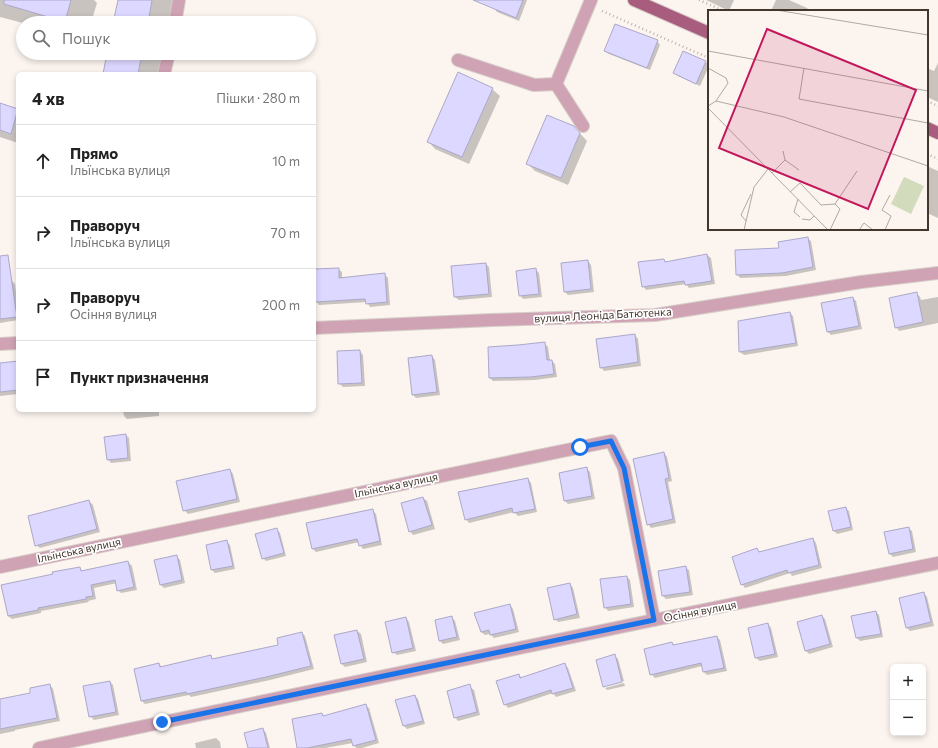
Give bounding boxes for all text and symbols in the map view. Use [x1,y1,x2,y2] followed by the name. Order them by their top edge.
[708,10,928,230] inset map
[16,16,316,60] search box
[30,27,52,49] icon: search
[62,29,110,47] text: Пошук
[32,88,65,109] text: 4 хв
[216,90,300,106] text: Пішки · 280 m
[70,144,118,162] text: Прямо
[32,150,54,172] icon: ahead
[272,153,300,169] text: 10 m
[70,162,170,178] text: Ільїнська вулиця
[70,216,140,234] text: Праворуч
[32,222,54,244] icon: right
[271,225,300,241] text: 70 m
[70,234,170,250] text: Ільїнська вулиця
[70,288,140,306] text: Праворуч
[32,294,54,316] icon: right
[262,297,300,313] text: 200 m
[534,304,672,325] street label: вулиця Леоніда Батютенка
[70,306,157,322] text: Осіння вулиця
[32,366,54,388] icon: arrive
[70,368,209,386] text: Пункт призначення
[571,438,589,456] route start
[353,469,439,500] street label: Ільїнська вулиця
[36,534,122,565] street label: Ільїнська вулиця
[663,597,737,624] street label: Осіння вулиця
[890,664,926,736] map controls
[890,664,926,700] button: +
[890,700,926,736] button: −
[153,713,171,731] route end

